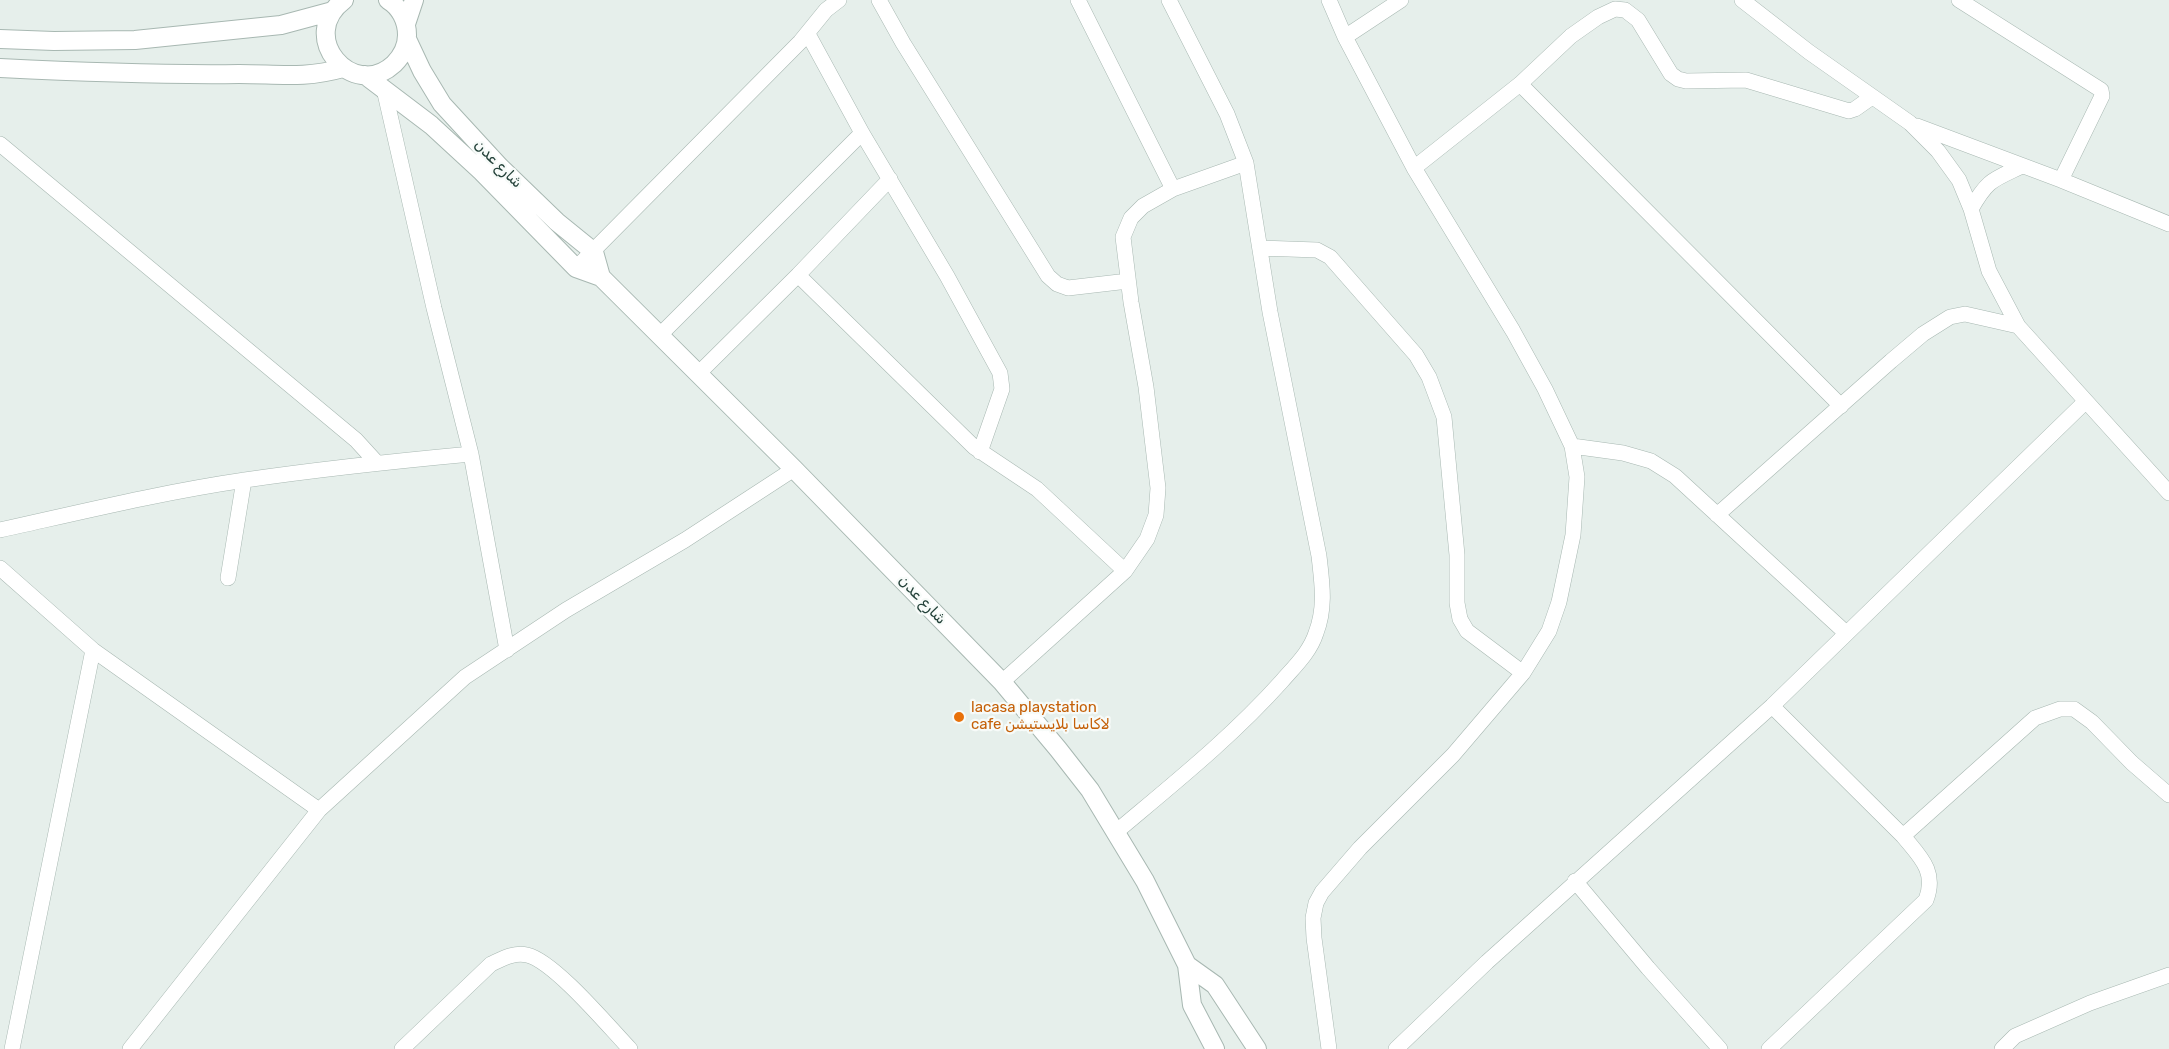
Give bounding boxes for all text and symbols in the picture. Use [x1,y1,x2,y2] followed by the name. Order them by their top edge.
[470,136,526,192] street label: شارع عدن
[894,572,950,628] street label: شارع عدن
[971,699,1110,734] place label: lacasa playstation cafe لاكاسا بلايستيشن
[952,710,966,724] marker: lacasa playstation cafe لاكاسا بلايستيشن

